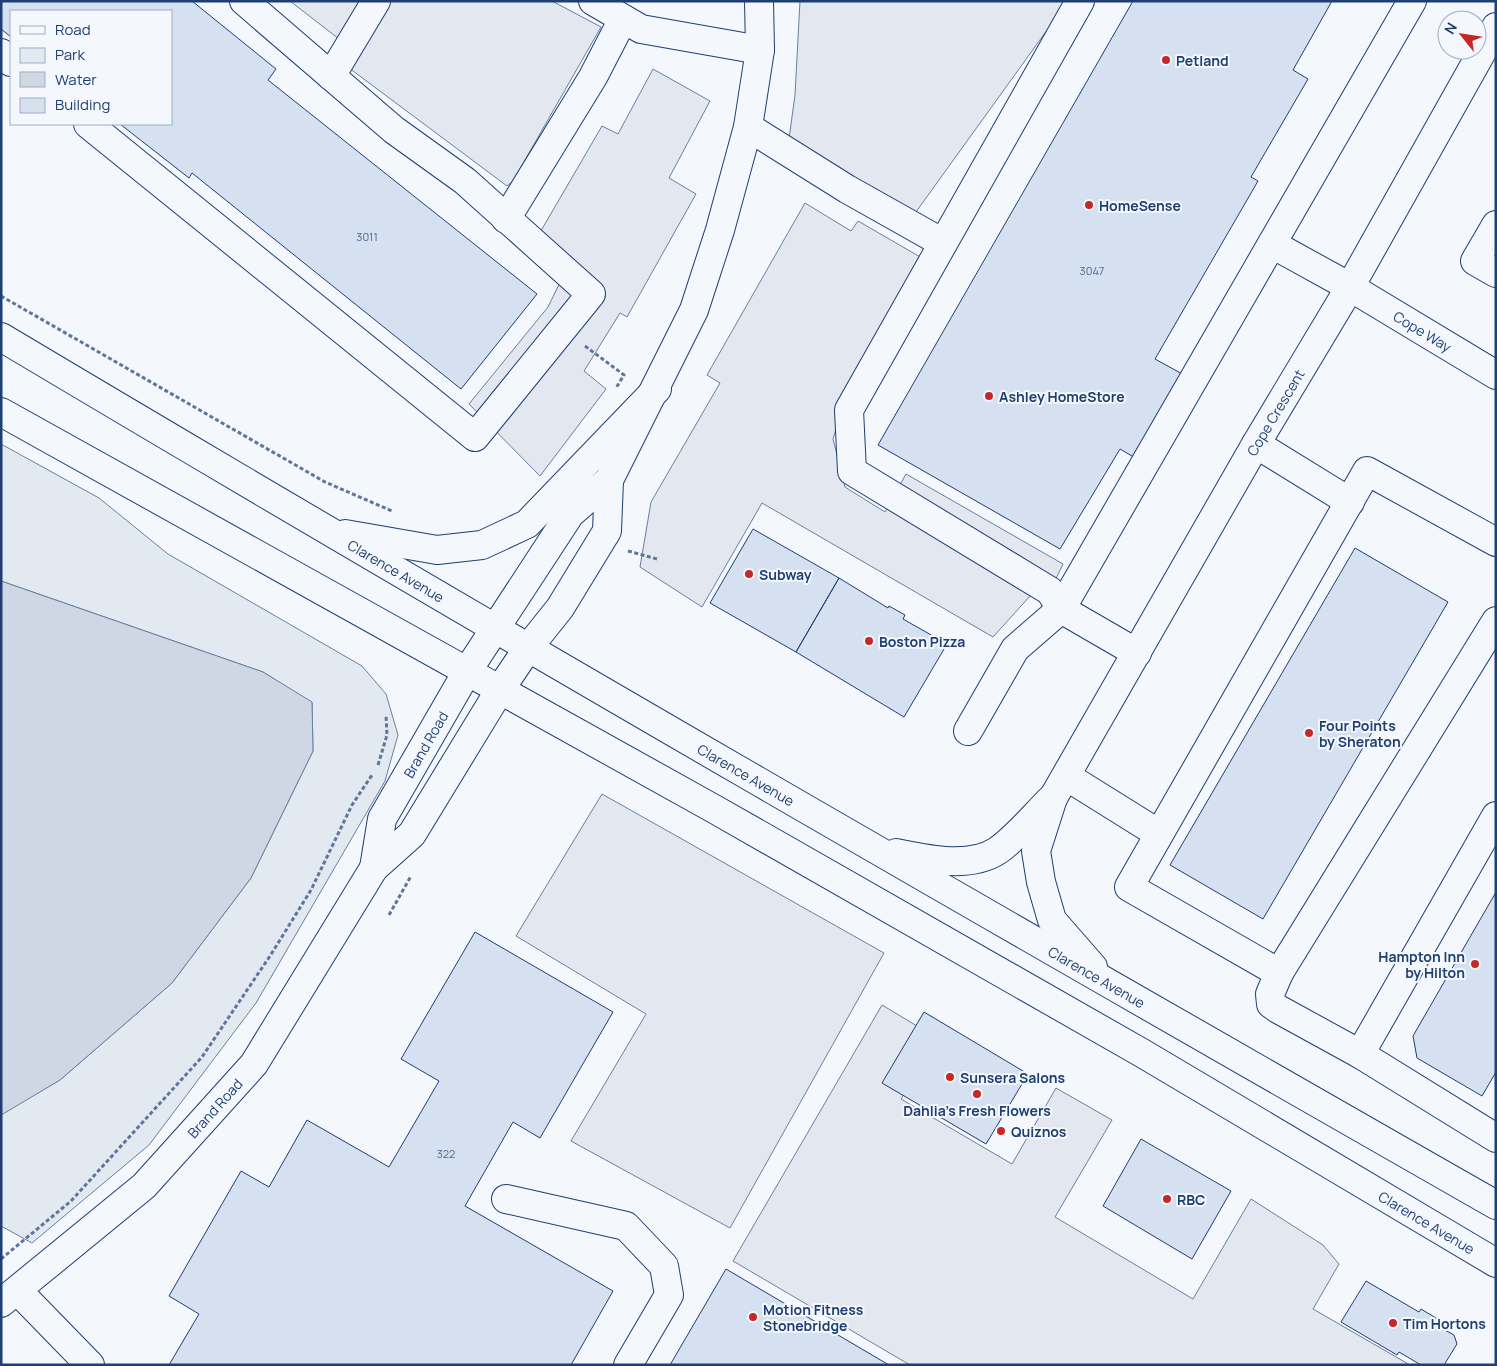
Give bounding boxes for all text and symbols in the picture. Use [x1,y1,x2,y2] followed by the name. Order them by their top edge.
[10,10,172,125] legend
[1437,10,1487,60] north arrow
[55,19,91,40] text: Road
[1440,19,1461,37] text: N
[55,44,85,65] text: Park
[1176,51,1229,70] place label: Petland
[1160,54,1172,66] marker: Petland
[55,69,97,90] text: Water
[55,94,110,115] text: Building
[1099,196,1181,215] place label: HomeSense
[1083,199,1095,211] marker: HomeSense
[356,229,378,244] house number: 3011
[1080,263,1104,278] house number: 3047
[1390,306,1456,356] street label: Cope Way
[1242,365,1308,459] street label: Cope Crescent
[999,387,1125,406] place label: Ashley HomeStore
[983,390,995,402] marker: Ashley HomeStore
[344,535,448,606] street label: Clarence Avenue
[759,565,812,584] place label: Subway
[743,568,755,580] marker: Subway
[879,632,965,651] place label: Boston Pizza
[863,635,875,647] marker: Boston Pizza
[399,708,452,781] street label: Brand Road
[1319,716,1401,751] place label: Four Points by Sheraton
[1303,727,1315,739] marker: Four Points by Sheraton
[694,739,798,810] street label: Clarence Avenue
[1045,941,1149,1012] street label: Clarence Avenue
[1378,947,1465,982] place label: Hampton Inn by Hilton
[1469,958,1481,970] marker: Hampton Inn by Hilton
[960,1068,1066,1087] place label: Sunsera Salons
[944,1071,956,1083] marker: Sunsera Salons
[183,1074,246,1142] street label: Brand Road
[971,1088,983,1100] marker: Dahlia's Fresh Flowers
[903,1101,1051,1120] place label: Dahlia's Fresh Flowers
[1011,1122,1067,1141] place label: Quiznos
[995,1125,1007,1137] marker: Quiznos
[437,1146,455,1161] house number: 322
[1375,1186,1479,1258] street label: Clarence Avenue
[1177,1190,1205,1209] place label: RBC
[1161,1193,1173,1205] marker: RBC
[763,1300,864,1335] place label: Motion Fitness Stonebridge
[747,1311,759,1323] marker: Motion Fitness Stonebridge
[1403,1314,1486,1333] place label: Tim Hortons
[1387,1317,1399,1329] marker: Tim Hortons

